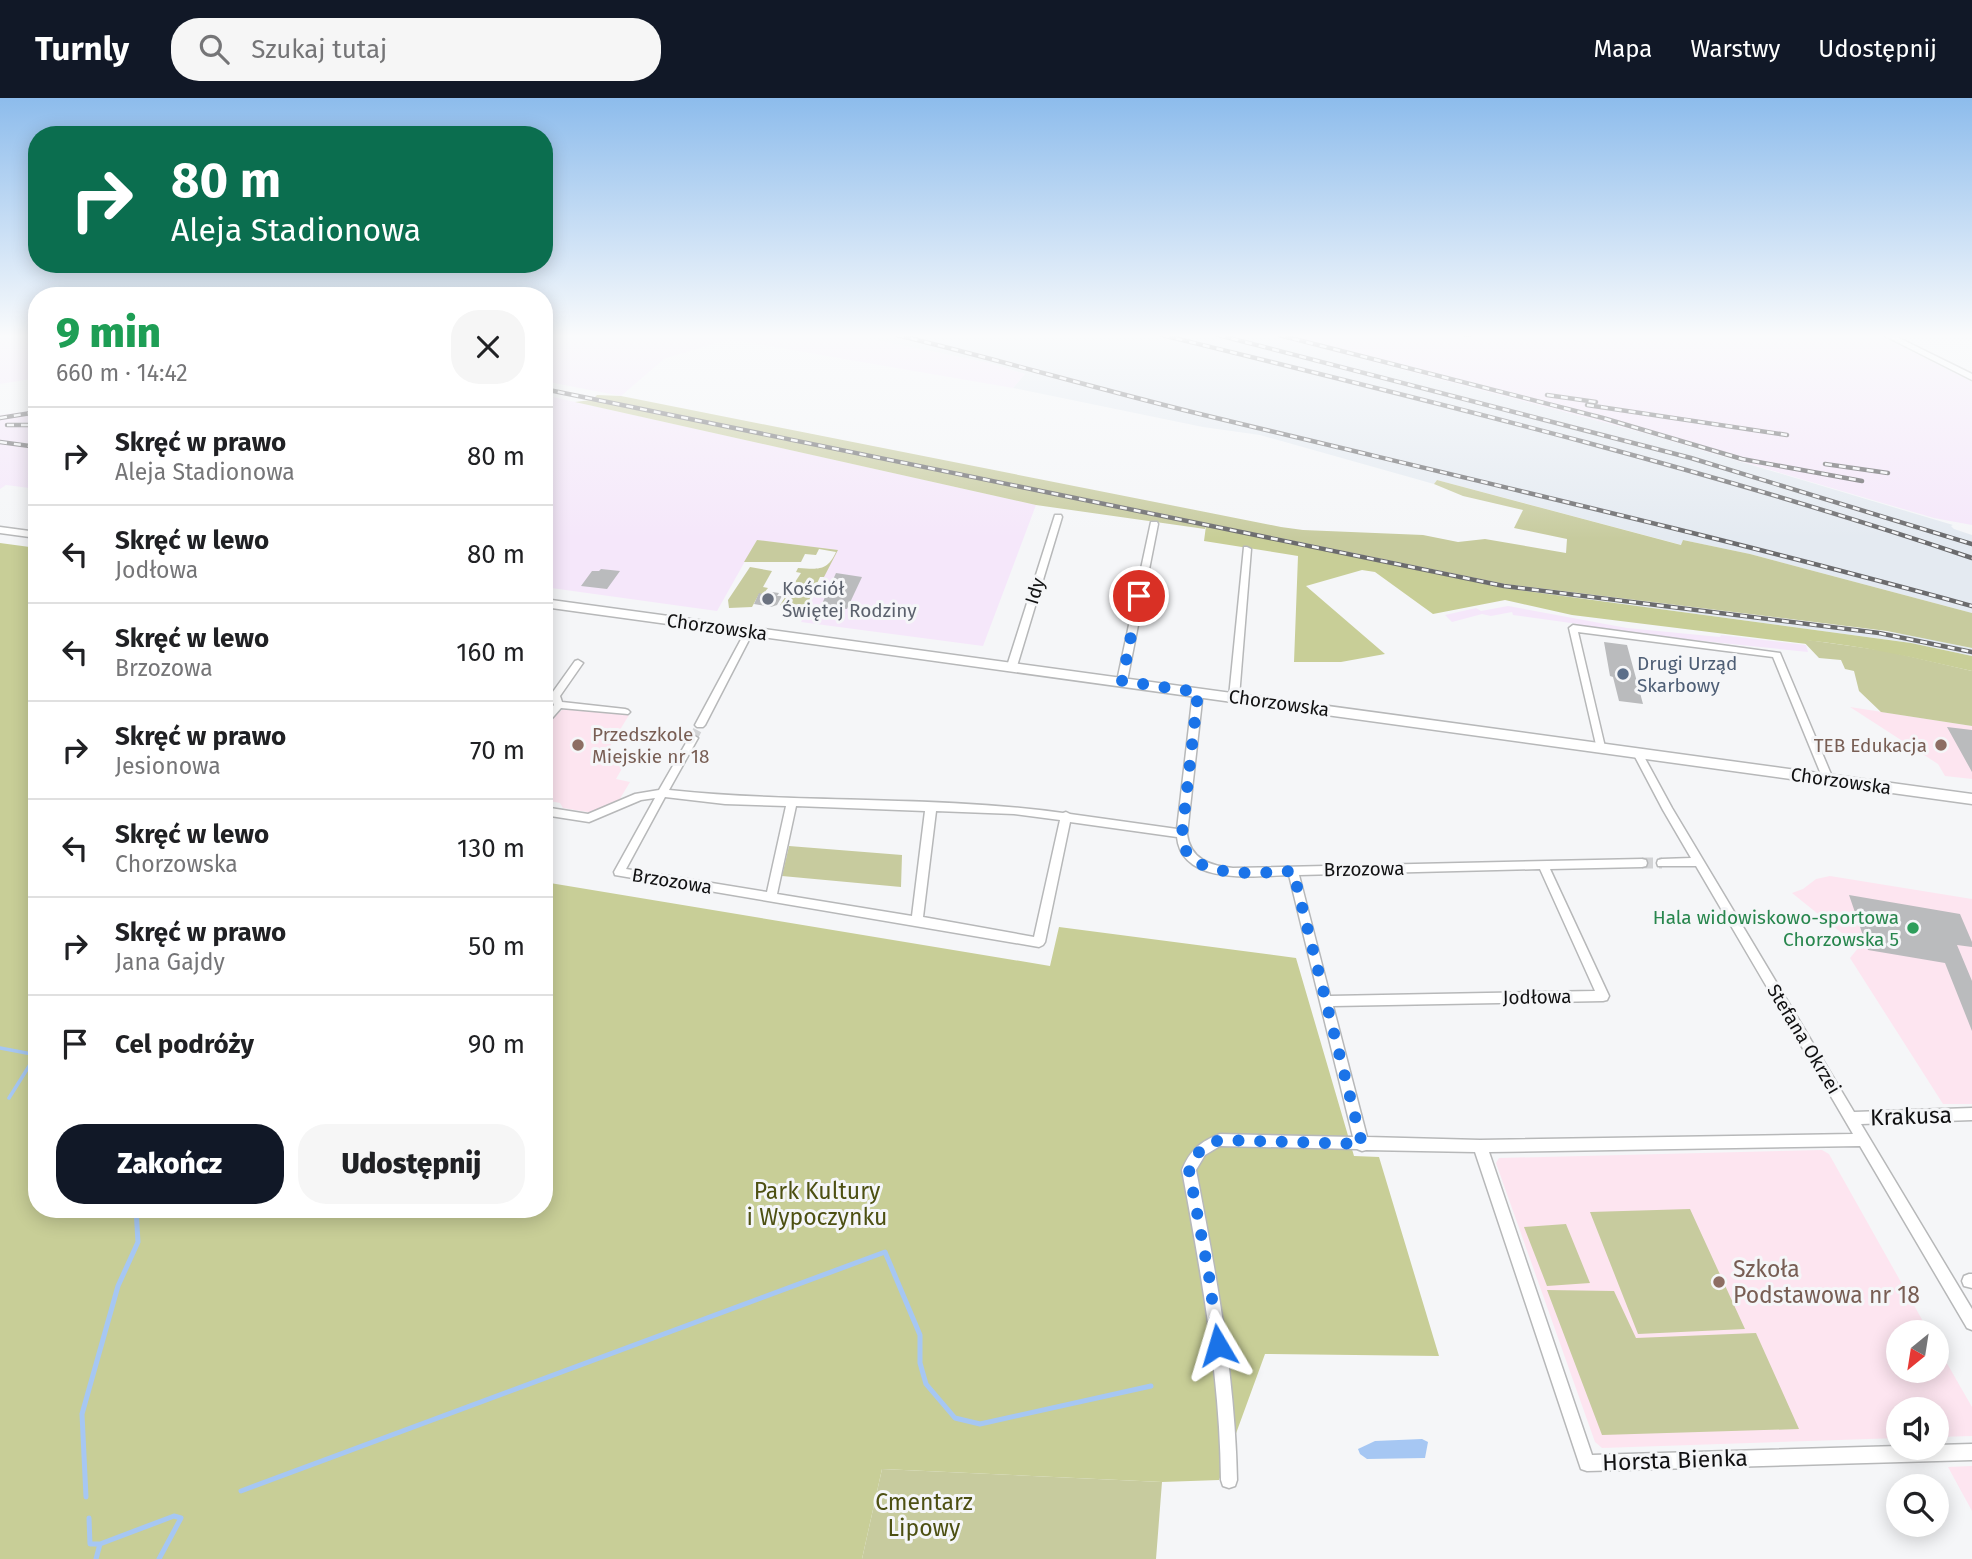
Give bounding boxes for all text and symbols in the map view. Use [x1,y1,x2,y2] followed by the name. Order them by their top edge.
[171,18,661,81] search box
[35,29,129,69] text: Turnly
[195,30,233,68] icon: search
[251,34,387,65] text: Szukaj tutaj
[1594,35,1652,63] text: Mapa
[1690,35,1780,63] text: Warstwy
[1818,35,1937,63] text: Udostępnij
[171,151,281,210] text: 80 m
[56,154,147,245] icon: right
[171,211,421,249] text: Aleja Stadionowa
[56,308,161,358] text: 9 min
[451,310,525,384] button: close
[56,359,188,387] text: 660 m · 14:42
[115,427,286,458] text: Skręć w prawo
[56,437,94,475] icon: right
[467,441,525,472] text: 80 m
[115,458,295,486] text: Aleja Stadionowa
[115,525,269,556] text: Skręć w lewo
[56,535,94,573] icon: left
[467,539,525,570] text: 80 m
[115,556,198,584] text: Jodłowa
[1109,566,1169,626] pin
[1020,574,1050,607] street label: Idy
[782,577,917,622] place label: Kościół Świętej Rodziny
[1120,577,1158,615] icon: arrive
[760,591,776,607] marker: Kościół Świętej Rodziny
[665,609,769,645] street label: Chorzowska
[115,623,269,654] text: Skręć w lewo
[56,633,94,671] icon: left
[456,637,525,668] text: 160 m
[1637,652,1737,697] place label: Drugi Urząd Skarbowy
[115,654,213,682] text: Brzozowa
[1615,666,1631,682] marker: Drugi Urząd Skarbowy
[1227,685,1331,721] street label: Chorzowska
[115,721,286,752] text: Skręć w prawo
[592,723,709,768] place label: Przedszkole Miejskie nr 18
[56,731,94,769] icon: right
[1814,734,1927,757] place label: TEB Edukacja
[470,735,525,766] text: 70 m
[570,737,586,753] marker: Przedszkole Miejskie nr 18
[1933,737,1949,753] marker: TEB Edukacja
[115,752,221,780] text: Jesionowa
[1789,763,1893,799] street label: Chorzowska
[115,819,269,850] text: Skręć w lewo
[56,829,94,867] icon: left
[457,833,525,864] text: 130 m
[115,850,238,878] text: Chorzowska
[1323,857,1405,881] street label: Brzozowa
[630,863,714,899] street label: Brzozowa
[1653,906,1899,951] place label: Hala widowiskowo-sportowa Chorzowska 5
[115,917,286,948] text: Skręć w prawo
[1905,920,1921,936] marker: Hala widowiskowo-sportowa Chorzowska 5
[56,927,94,965] icon: right
[468,931,525,962] text: 50 m
[115,948,225,976] text: Jana Gajdy
[1762,980,1846,1098] street label: Stefana Okrzei
[1502,985,1572,1009] street label: Jodłowa
[56,1025,94,1063] icon: arrive
[115,1029,254,1060] text: Cel podróży
[468,1029,525,1060] text: 90 m
[1869,1101,1953,1131] street label: Krakusa
[56,1124,284,1204] button: Zakończ
[298,1124,525,1204] button: Udostępnij
[747,1177,887,1231] park label: Park Kultury i Wypoczynku
[1733,1255,1920,1309] place label: Szkoła Podstawowa nr 18
[1711,1274,1727,1290] marker: Szkoła Podstawowa nr 18
[1181,1308,1255,1382] position arrow
[1886,1320,1950,1382] north arrow
[1886,1320,1949,1537] map controls
[1886,1397,1949,1460] button: sound
[1602,1443,1748,1477] street label: Horsta Bienka
[1886,1474,1949,1537] button: search
[875,1488,973,1542] park label: Cmentarz Lipowy

